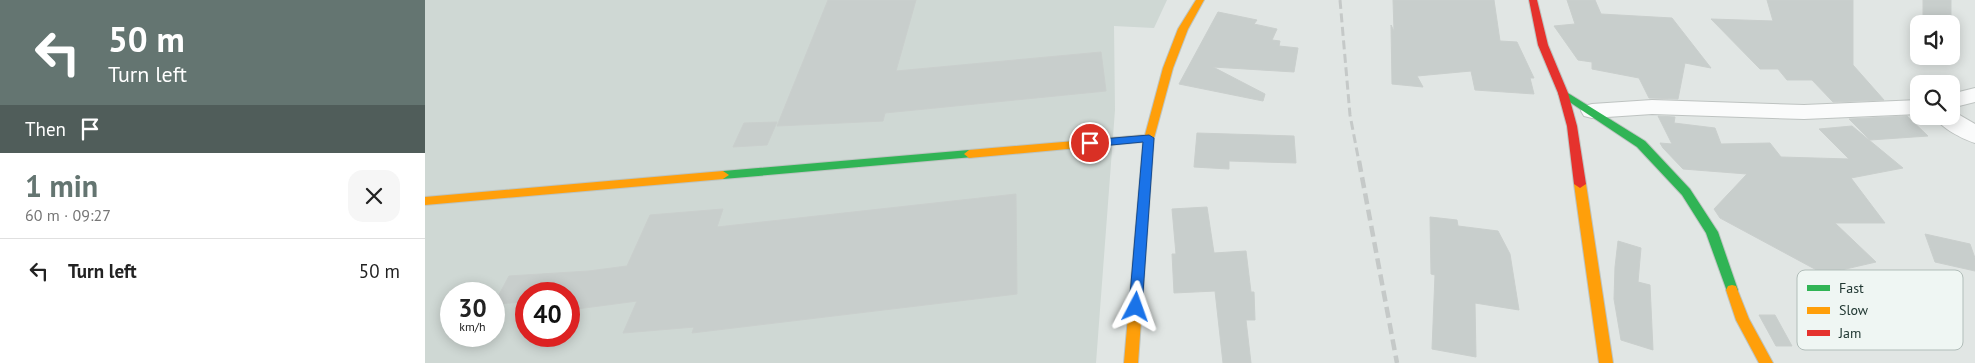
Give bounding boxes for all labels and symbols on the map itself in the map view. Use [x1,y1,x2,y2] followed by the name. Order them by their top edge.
[1069,122,1111,164] pin
[1797,270,1963,350] legend
[1839,279,1864,297] text: Fast
[1109,280,1161,332] position arrow
[515,282,580,347] speed limit sign: 40
[1839,301,1869,319] text: Slow
[1838,324,1861,342] text: Jam

